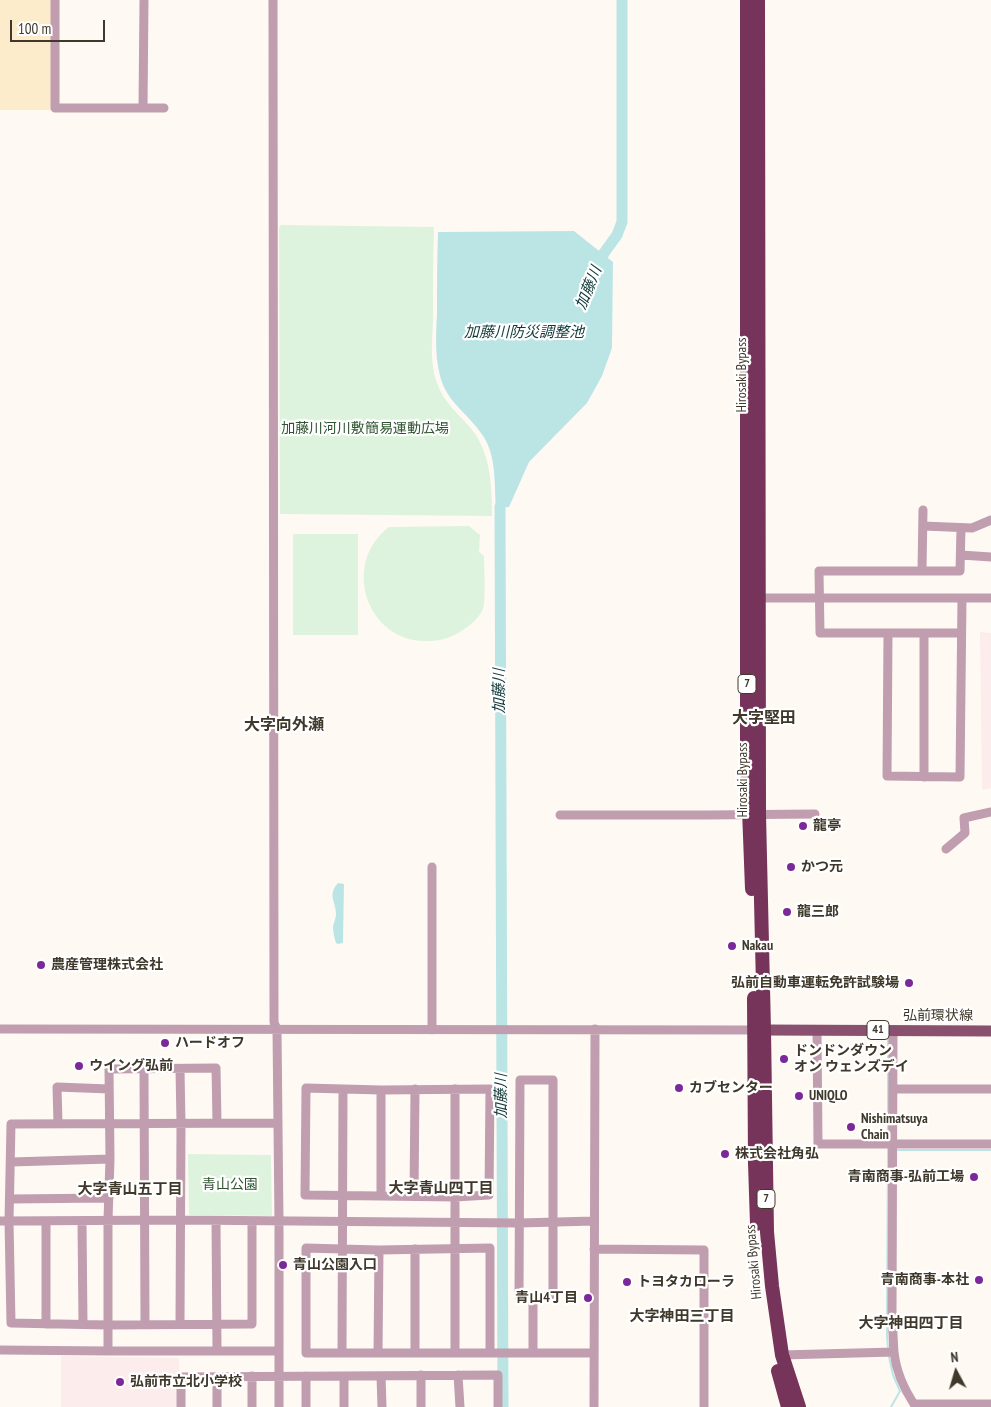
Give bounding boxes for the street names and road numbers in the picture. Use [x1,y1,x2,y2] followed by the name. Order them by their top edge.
[734,337,750,413] street label: Hirosaki Bypass
[738,674,756,694] road number: 7
[735,742,751,818] street label: Hirosaki Bypass
[903,1008,973,1024] street label: 弘前環状線
[867,1020,889,1040] road number: 41
[757,1190,775,1208] road number: 7
[742,1224,766,1300] street label: Hirosaki Bypass

